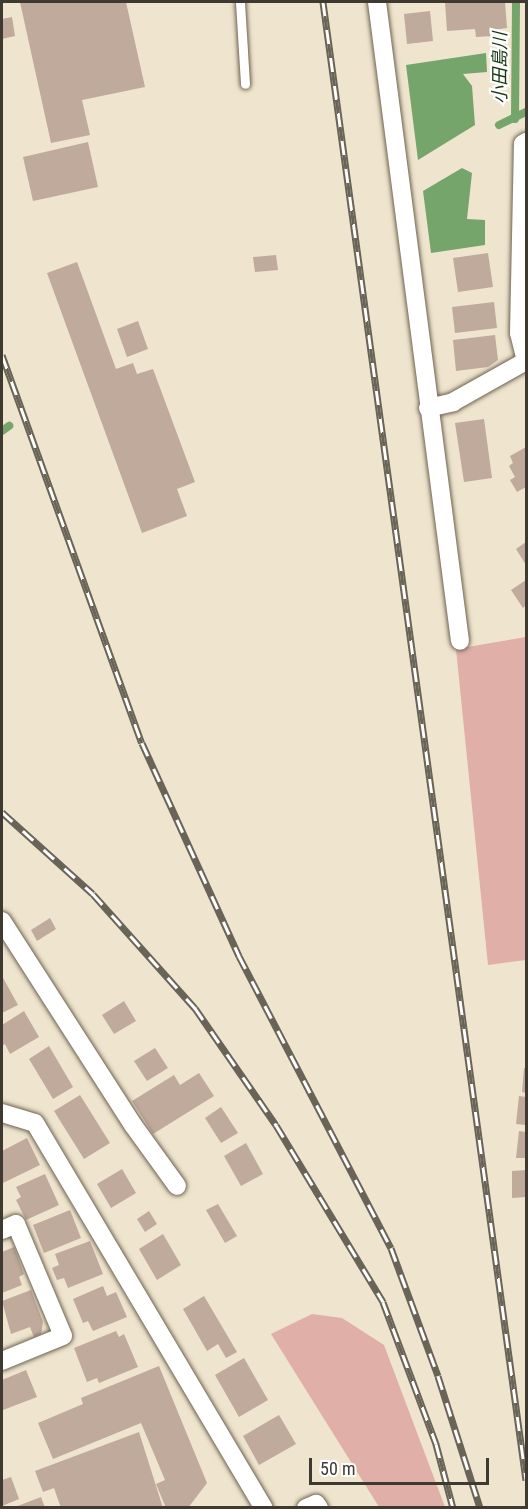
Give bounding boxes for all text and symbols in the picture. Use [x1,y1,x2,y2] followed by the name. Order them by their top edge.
[489,32,511,104] water label: 小田島川
[312,1446,492,1484] scale bar
[320,1458,355,1479] text: 50 m

